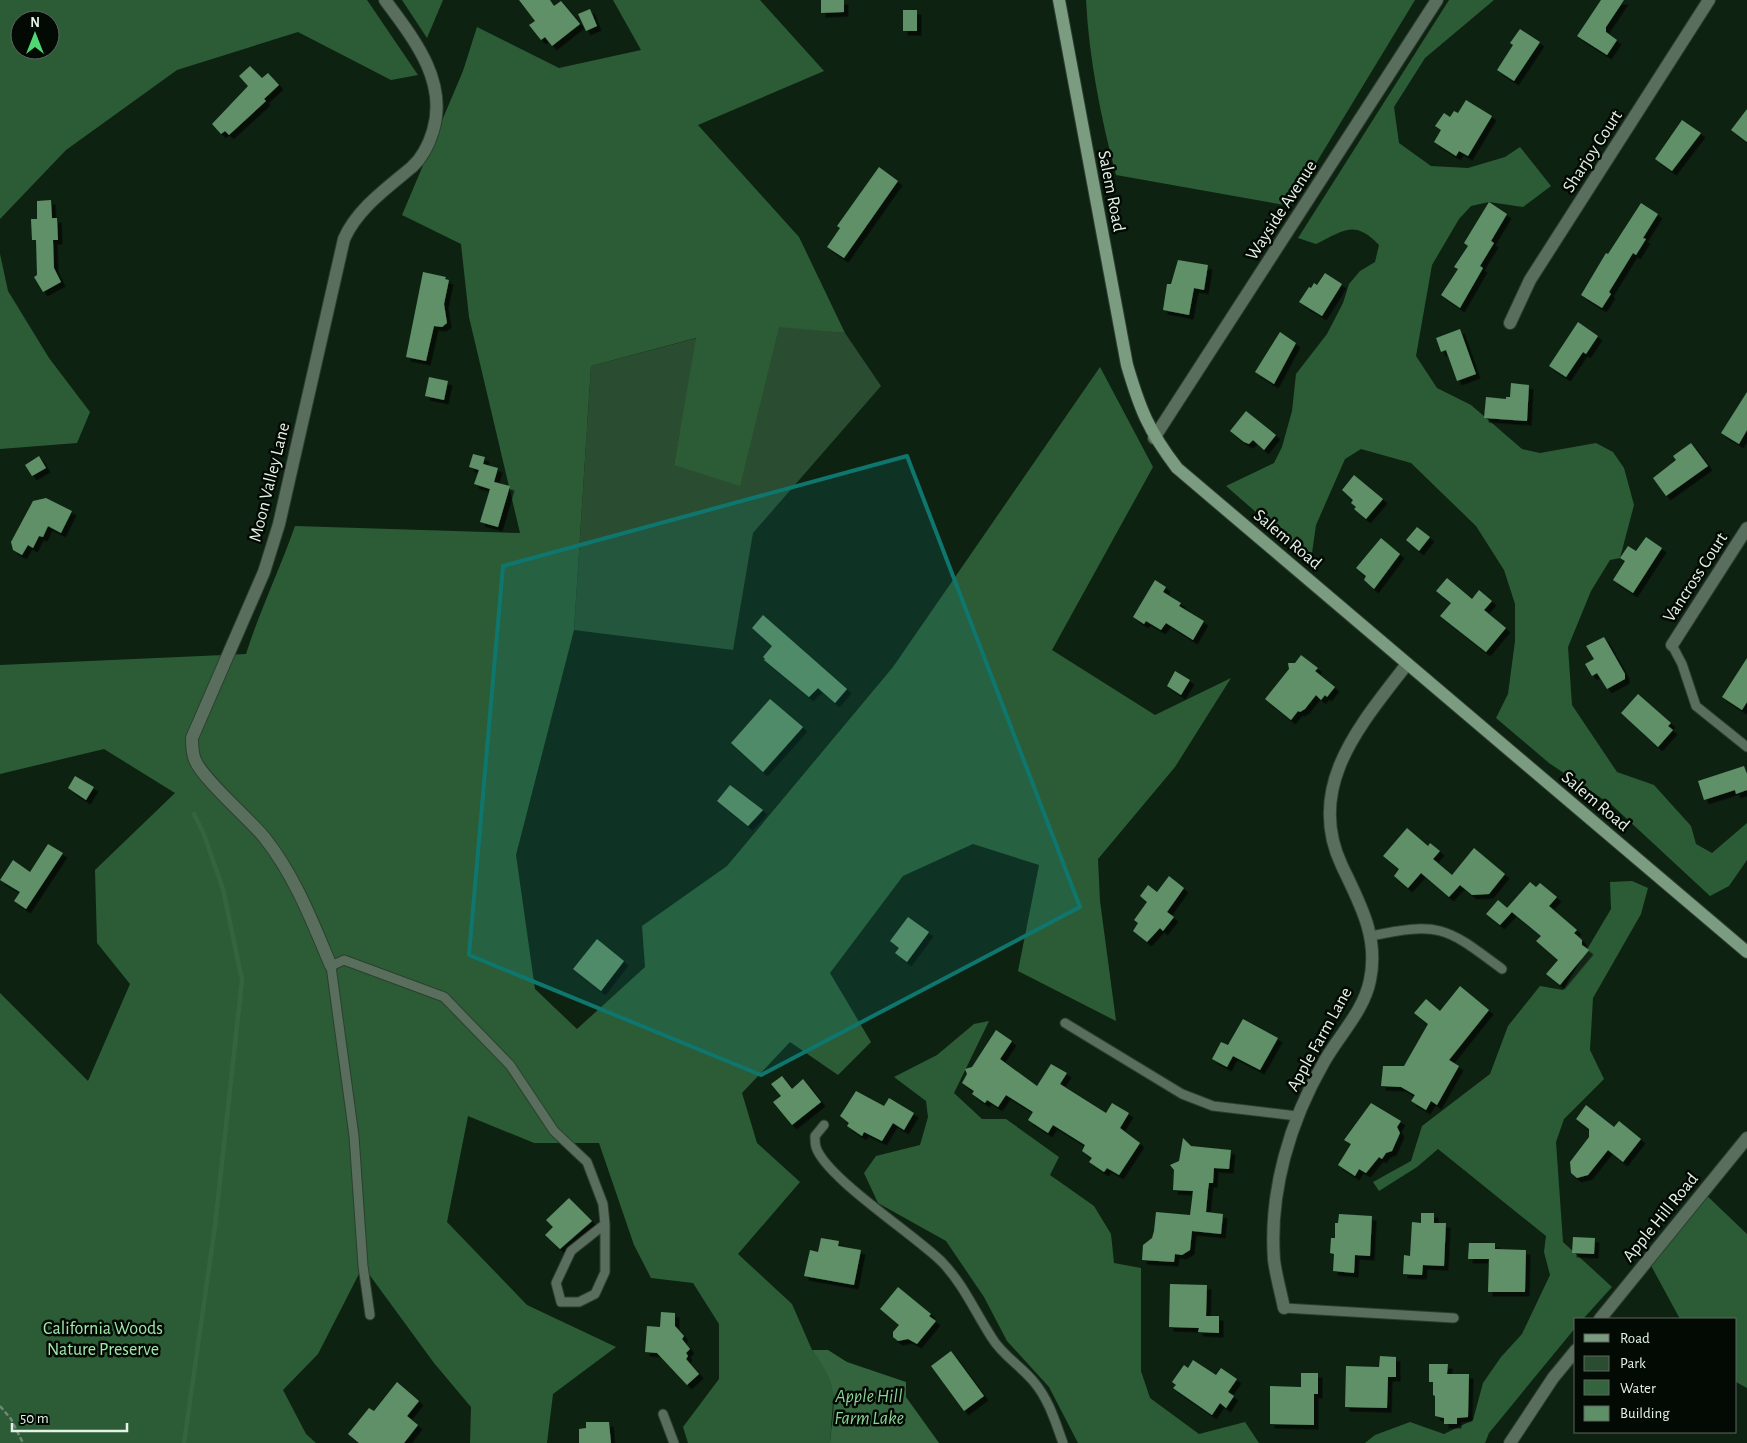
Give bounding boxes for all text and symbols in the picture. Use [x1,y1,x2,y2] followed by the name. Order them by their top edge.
[10,10,60,60] north arrow
[30,16,40,30] text: N
[1560,107,1626,196] street label: Sharjoy Court
[1094,149,1128,233] street label: Salem Road
[1243,157,1321,264] street label: Wayside Avenue
[246,421,293,544] street label: Moon Valley Lane
[1250,506,1325,573] street label: Salem Road
[1660,529,1731,626] street label: Vancross Court
[1558,768,1633,835] street label: Salem Road
[1284,984,1356,1095] street label: Apple Farm Lane
[1620,1170,1702,1265] street label: Apple Hill Road
[1574,1318,1737,1433] legend
[43,1320,163,1359] park label: California Woods Nature Preserve
[1620,1331,1650,1346] text: Road
[1620,1356,1646,1371] text: Park
[1620,1381,1656,1396] text: Water
[834,1387,904,1428] water label: Apple Hill Farm Lake
[12,1400,128,1432] scale bar
[1620,1406,1670,1421] text: Building
[20,1411,49,1426] text: 50 m

